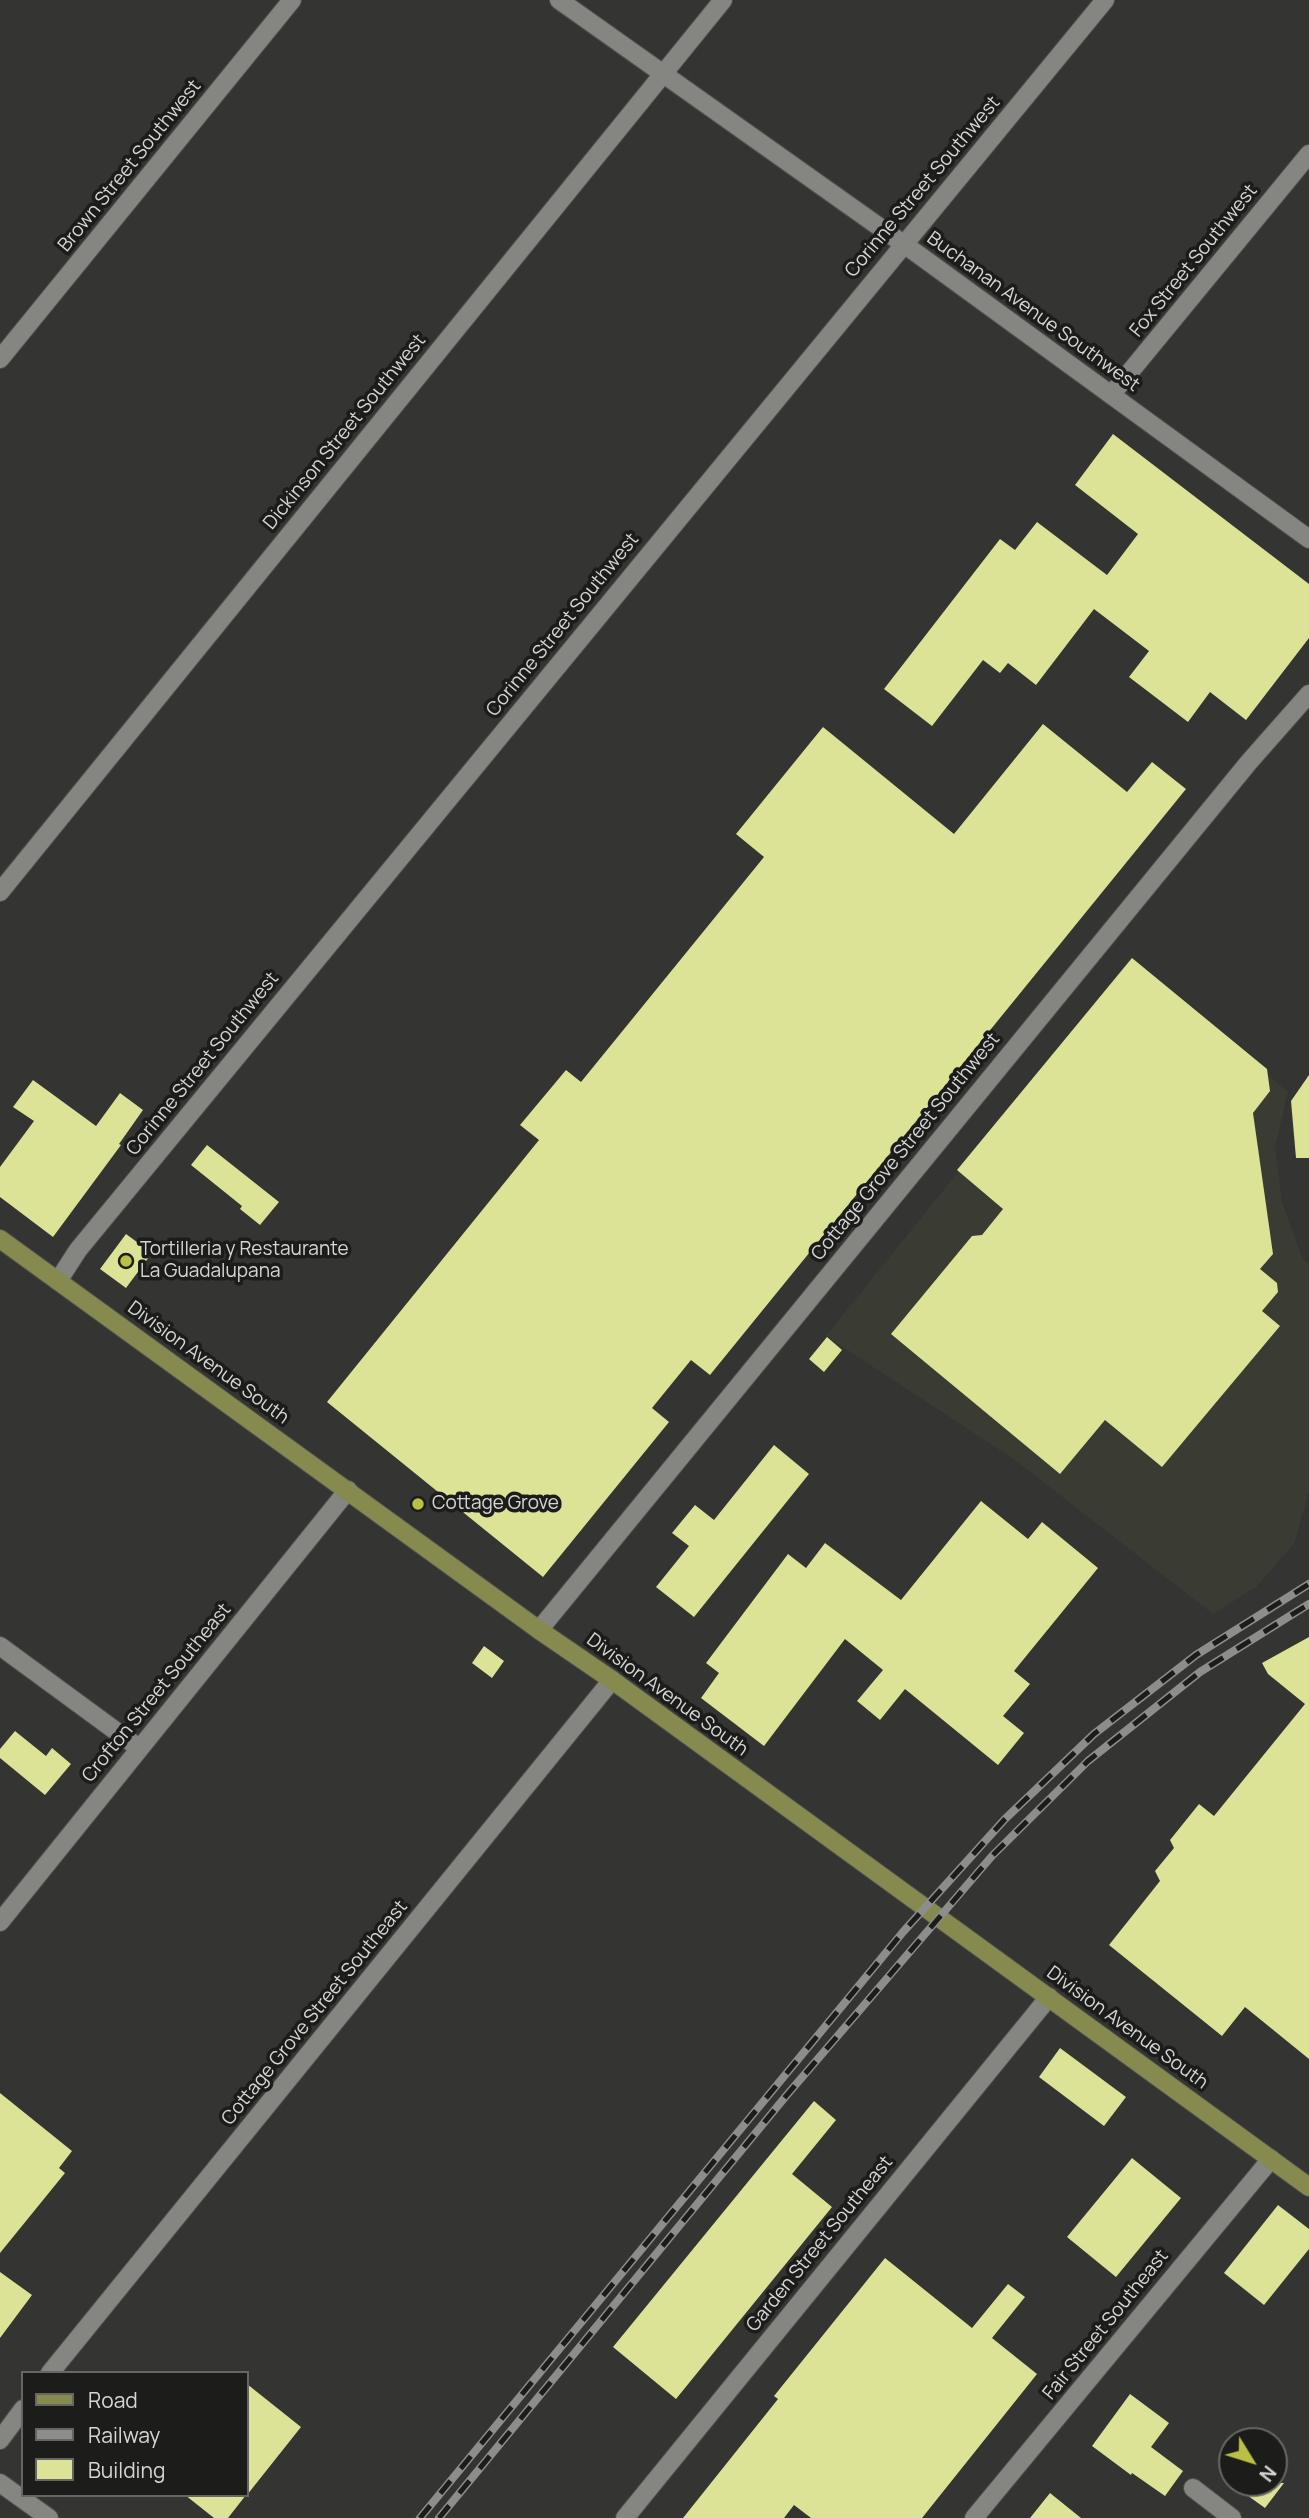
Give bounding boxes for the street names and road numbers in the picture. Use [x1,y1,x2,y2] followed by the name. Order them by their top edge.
[54,75,206,257] street label: Brown Street Southwest
[841,92,1005,282] street label: Corinne Street Southwest
[1125,180,1263,342] street label: Fox Street Southwest
[922,227,1144,397] street label: Buchanan Avenue Southwest
[259,330,431,534] street label: Dickinson Street Southwest
[482,529,644,721] street label: Corinne Street Southwest
[122,968,284,1160] street label: Corinne Street Southwest
[807,1029,1005,1265] street label: Cottage Grove Street Southwest
[123,1297,293,1429] street label: Division Avenue South
[78,1599,236,1787] street label: Crofton Street Southeast
[582,1629,752,1761] street label: Division Avenue South
[217,1896,413,2130] street label: Cottage Grove Street Southeast
[1042,1962,1212,2094] street label: Division Avenue South
[742,2152,898,2336] street label: Garden Street Southeast
[1038,2245,1174,2405] street label: Fair Street Southeast

